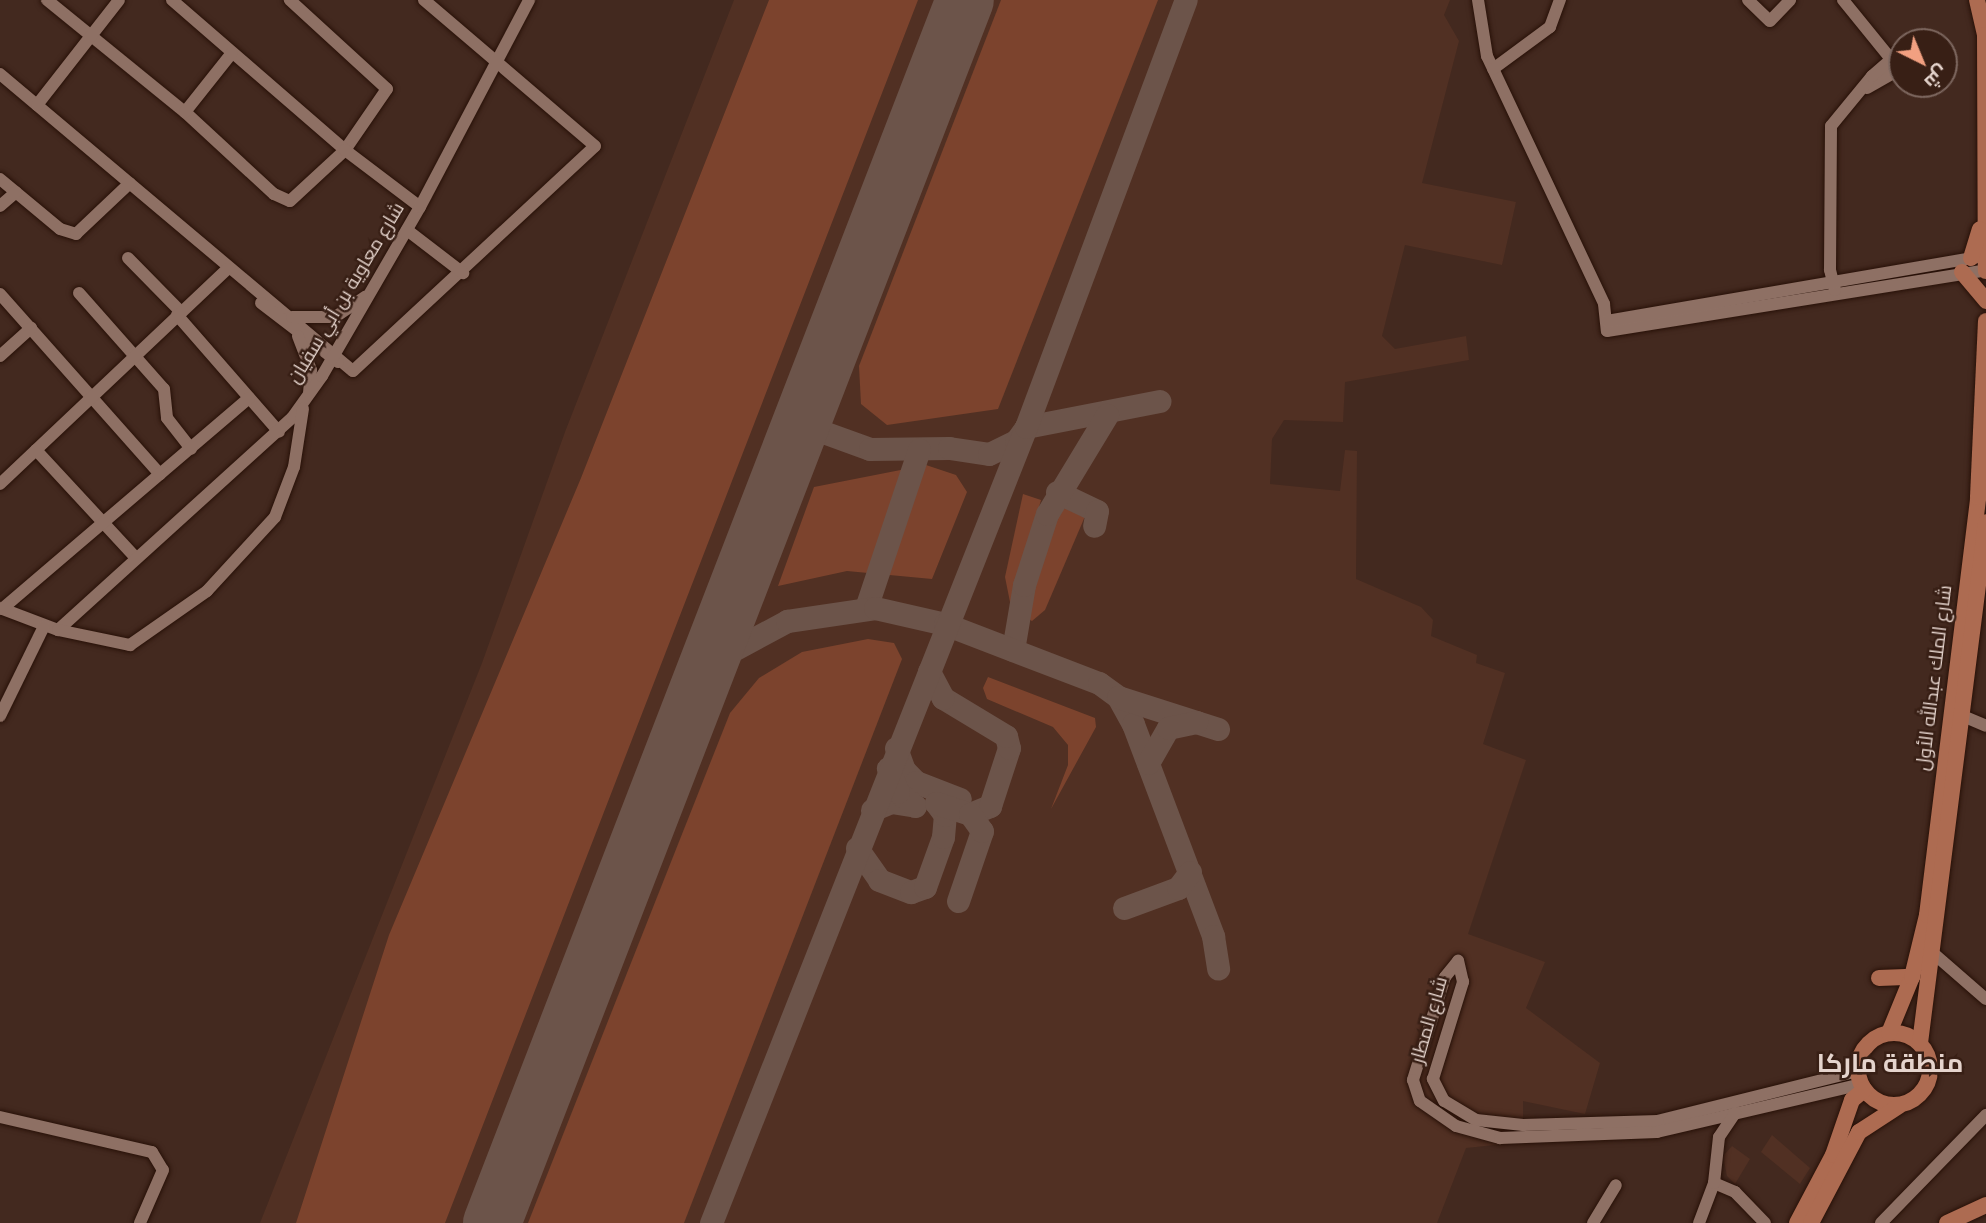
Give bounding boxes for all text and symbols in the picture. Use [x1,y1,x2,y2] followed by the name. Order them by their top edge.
[1888,28,1958,98] north arrow
[1920,61,1953,94] text: ش
[283,198,409,388] street label: شارع معاوية بن أبي سفيان
[1911,584,1957,772] street label: شارع الملك عبدالله الأول
[1406,974,1452,1066] street label: شارع المطار
[1817,1048,1963,1080] district label: منطقة ماركا

